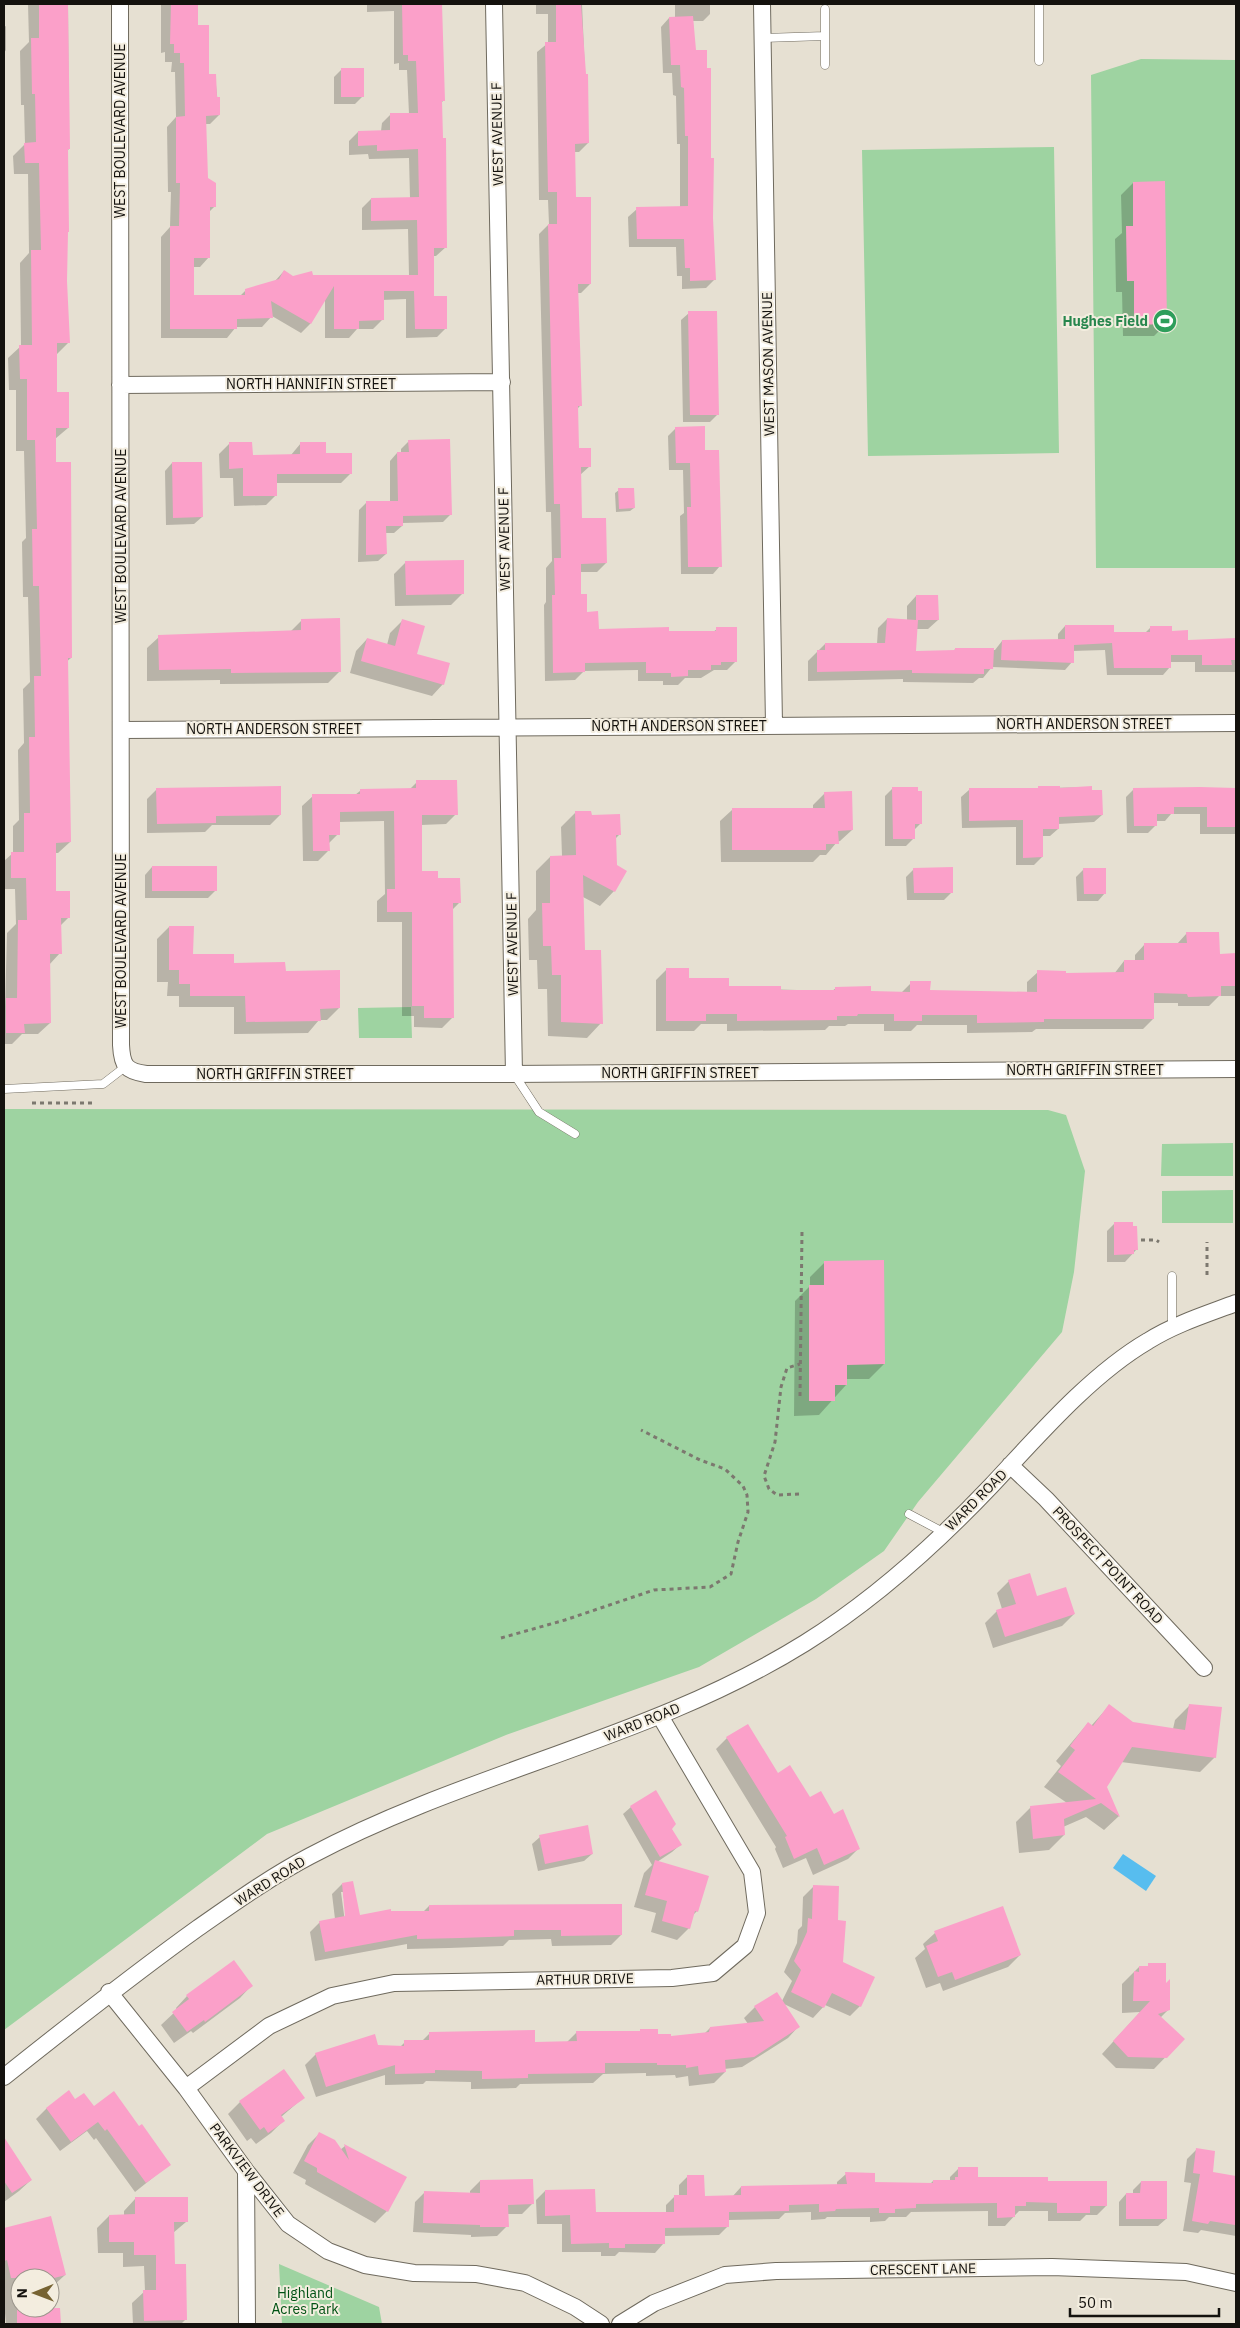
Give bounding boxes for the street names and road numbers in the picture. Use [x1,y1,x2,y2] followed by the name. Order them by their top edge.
[111,44,129,218] street label: WEST BOULEVARD AVENUE
[487,82,507,186] street label: WEST AVENUE F
[758,292,778,436] street label: WEST MASON AVENUE
[226,375,396,393] street label: NORTH HANNIFIN STREET
[112,449,130,623] street label: WEST BOULEVARD AVENUE
[494,487,514,591] street label: WEST AVENUE F
[996,715,1172,733] street label: NORTH ANDERSON STREET
[591,717,767,735] street label: NORTH ANDERSON STREET
[186,720,362,738] street label: NORTH ANDERSON STREET
[112,854,130,1028] street label: WEST BOULEVARD AVENUE
[502,892,522,996] street label: WEST AVENUE F
[1006,1061,1164,1079] street label: NORTH GRIFFIN STREET
[601,1064,759,1082] street label: NORTH GRIFFIN STREET
[196,1065,354,1083] street label: NORTH GRIFFIN STREET
[941,1465,1011,1535] street label: WARD ROAD
[1049,1503,1167,1627] street label: PROSPECT POINT ROAD
[602,1699,682,1745] street label: WARD ROAD
[231,1852,309,1910] street label: WARD ROAD
[536,1969,634,1989] street label: ARTHUR DRIVE
[206,2119,288,2221] street label: PARKVIEW DRIVE
[870,2259,976,2279] street label: CRESCENT LANE

